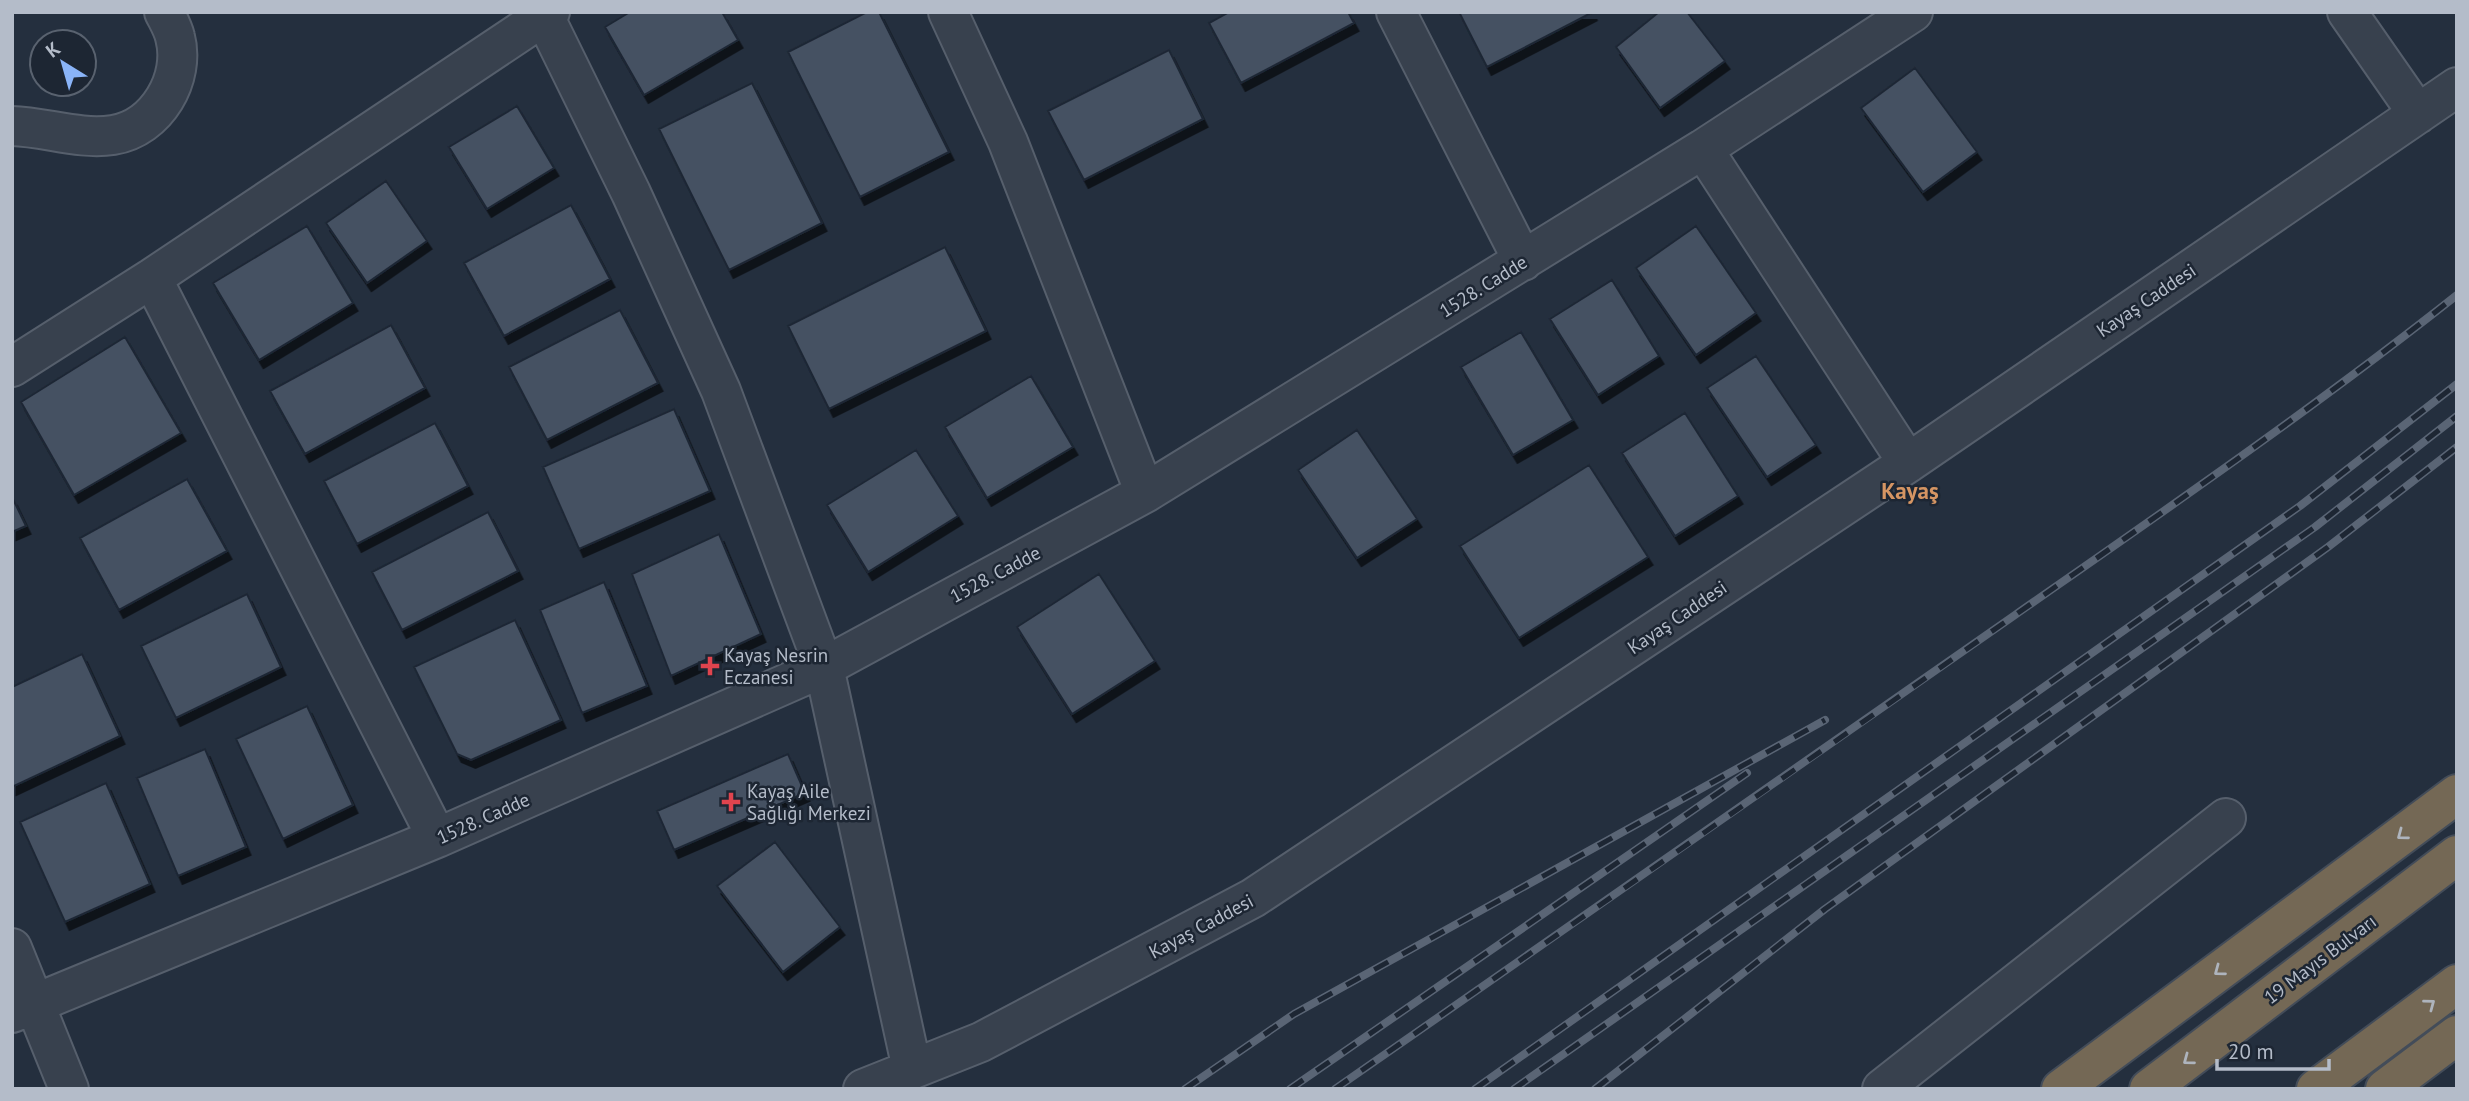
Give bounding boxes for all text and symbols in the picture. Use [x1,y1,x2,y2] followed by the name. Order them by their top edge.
[28,28,98,98] north arrow
[41,36,65,63] text: K
[1435,250,1531,322] street label: 1528. Cadde
[2092,258,2200,342] street label: Kayaş Caddesi
[1881,476,1939,505] district label: Kayaş
[946,540,1044,608] street label: 1528. Cadde
[1623,575,1731,659] street label: Kayaş Caddesi
[724,643,828,689] place label: Kayaş Nesrin Eczanesi
[702,658,718,674] marker: Kayaş Nesrin Eczanesi
[747,779,871,825] place label: Kayaş Aile Sağlığı Merkezi
[433,787,533,849] street label: 1528. Cadde
[721,792,741,812] marker: Kayaş Aile Sağlığı Merkezi
[2397,827,2410,839] one-way arrow
[1145,888,1257,964] street label: Kayaş Caddesi
[2259,909,2381,1009] street label: 19 Mayıs Bulvarı
[2215,962,2227,975] one-way arrow
[2422,1000,2435,1012] one-way arrow
[2217,1028,2329,1072] scale bar
[2228,1038,2274,1065] text: 20 m
[2183,1051,2195,1064] one-way arrow

